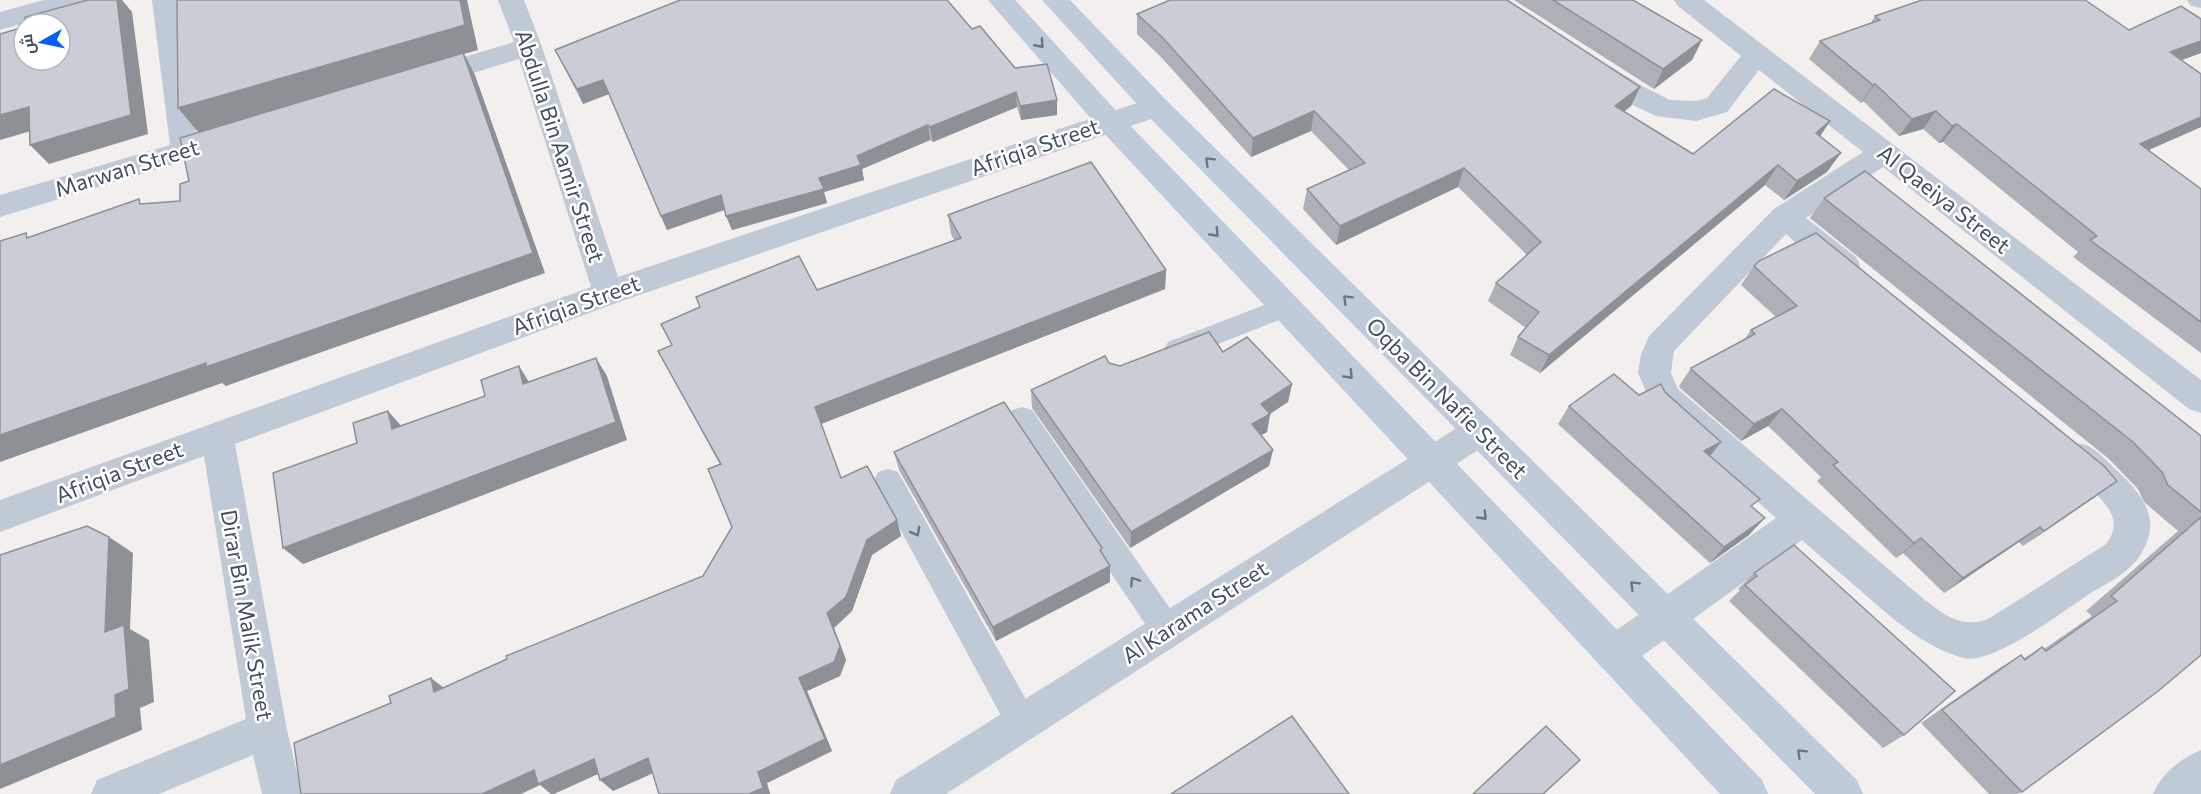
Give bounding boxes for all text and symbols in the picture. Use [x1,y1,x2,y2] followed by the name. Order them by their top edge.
[12,12,72,72] north arrow
[510,26,611,266] street label: Abdulla Bin Aamir Street
[16,33,39,56] text: ش
[1033,37,1044,48] one-way arrow
[967,112,1103,181] street label: Afriqia Street
[52,133,202,202] street label: Marwan Street
[1873,138,2016,259] street label: Al Qaeiya Street
[1206,157,1217,168] one-way arrow
[1208,227,1219,237] one-way arrow
[508,269,644,340] street label: Afriqia Street
[1344,295,1355,306] one-way arrow
[1361,311,1534,484] street label: Oqba Bin Nafie Street
[1342,368,1353,379] one-way arrow
[51,435,186,508] street label: Afriqia Street
[216,507,279,722] street label: Dirar Bin Malik Street
[1476,509,1487,520] one-way arrow
[909,526,920,536] one-way arrow
[1117,554,1273,669] street label: Al Karama Street
[1130,577,1141,588] one-way arrow
[1630,582,1641,593] one-way arrow
[1798,749,1809,760] one-way arrow

